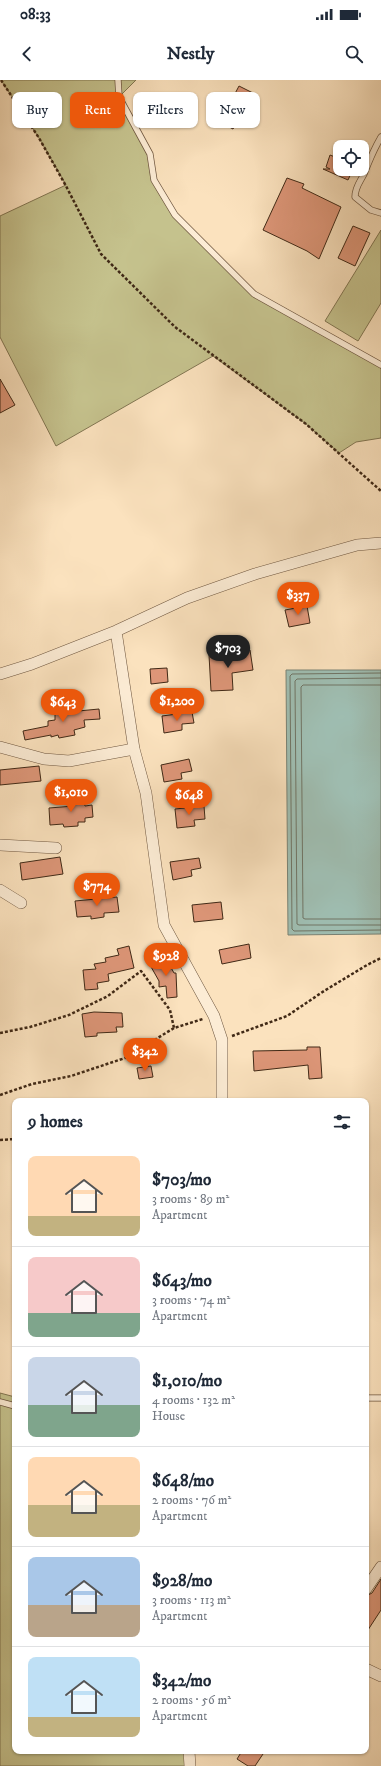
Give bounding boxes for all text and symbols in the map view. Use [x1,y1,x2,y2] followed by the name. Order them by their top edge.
[20,5,51,24] text: 08:33
[16,43,38,65] icon: back
[167,43,214,65] text: Nestly
[343,43,365,65] icon: search
[12,92,62,128] chip: Buy
[70,92,125,128] chip: Rent
[133,92,198,128] chip: Filters
[206,92,260,128] chip: New
[333,140,369,176] map controls
[333,140,369,176] button: locate
[274,582,322,616] pin: $337
[286,587,310,603] text: $337
[204,635,252,669] pin: $703
[215,640,241,656] text: $703
[144,688,210,722] pin: $1,200
[39,689,87,723] pin: $643
[159,693,195,709] text: $1,200
[50,694,76,710] text: $643
[38,779,104,813] pin: $1,010
[165,782,213,816] pin: $648
[54,784,88,800] text: $1,010
[175,787,203,803] text: $648
[73,873,121,907] pin: $774
[83,878,111,894] text: $774
[142,943,190,977] pin: $928
[153,948,179,964] text: $928
[121,1038,169,1072] pin: $342
[132,1043,158,1059] text: $342
[28,1111,83,1133] text: 9 homes
[331,1111,353,1133] icon: filters
[152,1169,211,1191] text: $703/mo
[60,1172,108,1220] icon: home
[152,1191,229,1207] text: 3 rooms · 89 m²
[152,1207,207,1223] text: Apartment
[152,1270,212,1292] text: $643/mo
[60,1273,108,1321] icon: home
[152,1292,230,1308] text: 3 rooms · 74 m²
[152,1308,207,1324] text: Apartment
[152,1370,222,1392] text: $1,010/mo
[60,1373,108,1421] icon: home
[152,1392,235,1408] text: 4 rooms · 132 m²
[152,1408,185,1424] text: House
[152,1470,214,1492] text: $648/mo
[60,1473,108,1521] icon: home
[152,1492,231,1508] text: 2 rooms · 76 m²
[152,1508,207,1524] text: Apartment
[152,1570,212,1592] text: $928/mo
[60,1573,108,1621] icon: home
[152,1592,231,1608] text: 3 rooms · 113 m²
[152,1608,207,1624] text: Apartment
[152,1670,211,1692] text: $342/mo
[60,1673,108,1721] icon: home
[152,1692,231,1708] text: 2 rooms · 56 m²
[152,1708,207,1724] text: Apartment

